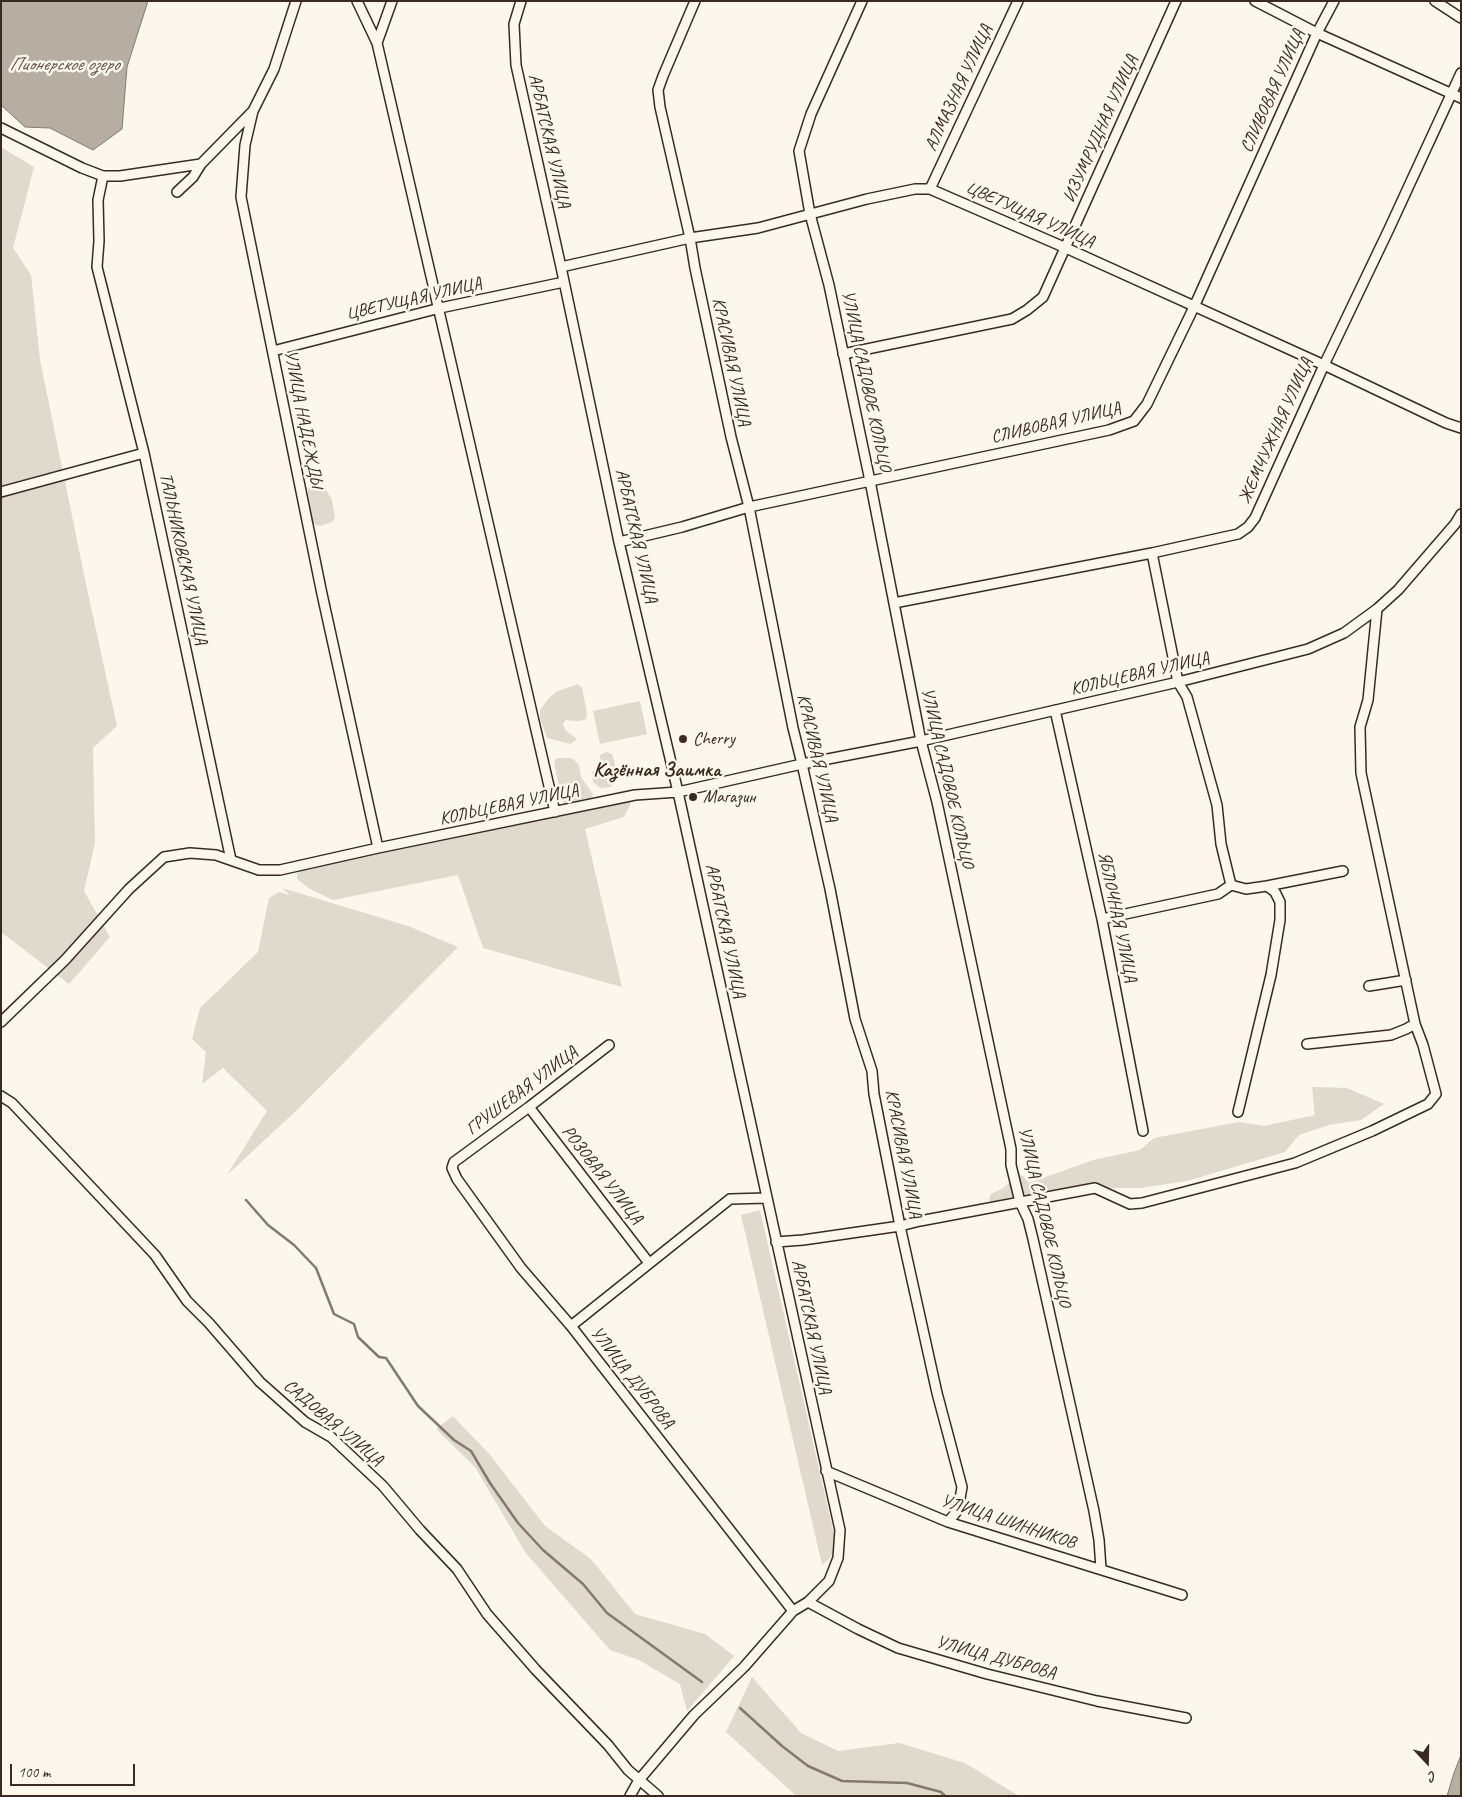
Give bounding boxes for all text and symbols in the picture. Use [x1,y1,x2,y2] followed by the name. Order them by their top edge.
[920,22,998,154] street label: АЛМАЗНАЯ УЛИЦА
[1236,26,1310,156] street label: СЛИВОВАЯ УЛИЦА
[1059,52,1143,206] street label: ИЗУМРУДНАЯ УЛИЦА
[9,54,119,76] water label: Пионерское озеро
[523,72,575,210] street label: АРБАТСКАЯ УЛИЦА
[962,177,1098,253] street label: ЦВЕТУЩАЯ УЛИЦА
[344,273,484,325] street label: ЦВЕТУЩАЯ УЛИЦА
[836,288,896,474] street label: УЛИЦА САДОВОЕ КОЛЬЦО
[707,296,755,428] street label: КРАСИВАЯ УЛИЦА
[279,348,327,490] street label: УЛИЦА НАДЕЖДЫ
[1234,355,1318,507] street label: ЖЕМЧУЖНАЯ УЛИЦА
[989,398,1123,448] street label: СЛИВОВАЯ УЛИЦА
[610,467,662,605] street label: АРБАТСКАЯ УЛИЦА
[154,471,212,647] street label: ТАЛЬНИКОВСКАЯ УЛИЦА
[1069,648,1211,700] street label: КОЛЬЦЕВАЯ УЛИЦА
[916,686,978,870] street label: УЛИЦА САДОВОЕ КОЛЬЦО
[792,692,842,824] street label: КРАСИВАЯ УЛИЦА
[693,728,735,750] place label: Cherry
[677,733,689,745] marker: Cherry
[593,759,721,783] district label: Казённая Заимка
[437,780,581,830] street label: КОЛЬЦЕВАЯ УЛИЦА
[703,786,755,808] place label: Магазин
[687,791,699,803] marker: Магазин
[1093,850,1141,984] street label: ЯБЛОЧНАЯ УЛИЦА
[700,862,750,1000] street label: АРБАТСКАЯ УЛИЦА
[462,1042,582,1140] street label: ГРУШЕВАЯ УЛИЦА
[880,1088,926,1220] street label: КРАСИВАЯ УЛИЦА
[557,1121,647,1229] street label: РОЗОВАЯ УЛИЦА
[1013,1125,1075,1309] street label: УЛИЦА САДОВОЕ КОЛЬЦО
[786,1258,836,1396] street label: АРБАТСКАЯ УЛИЦА
[586,1323,678,1433] street label: УЛИЦА ДУБРОВА
[279,1375,387,1471] street label: САДОВАЯ УЛИЦА
[938,1490,1078,1554] street label: УЛИЦА ШИННИКОВ
[934,1632,1058,1684] street label: УЛИЦА ДУБРОВА
[1402,1737,1452,1787] north arrow
[12,1754,138,1786] scale bar
[18,1763,50,1782] text: 100 m
[1426,1767,1439,1786] text: С

